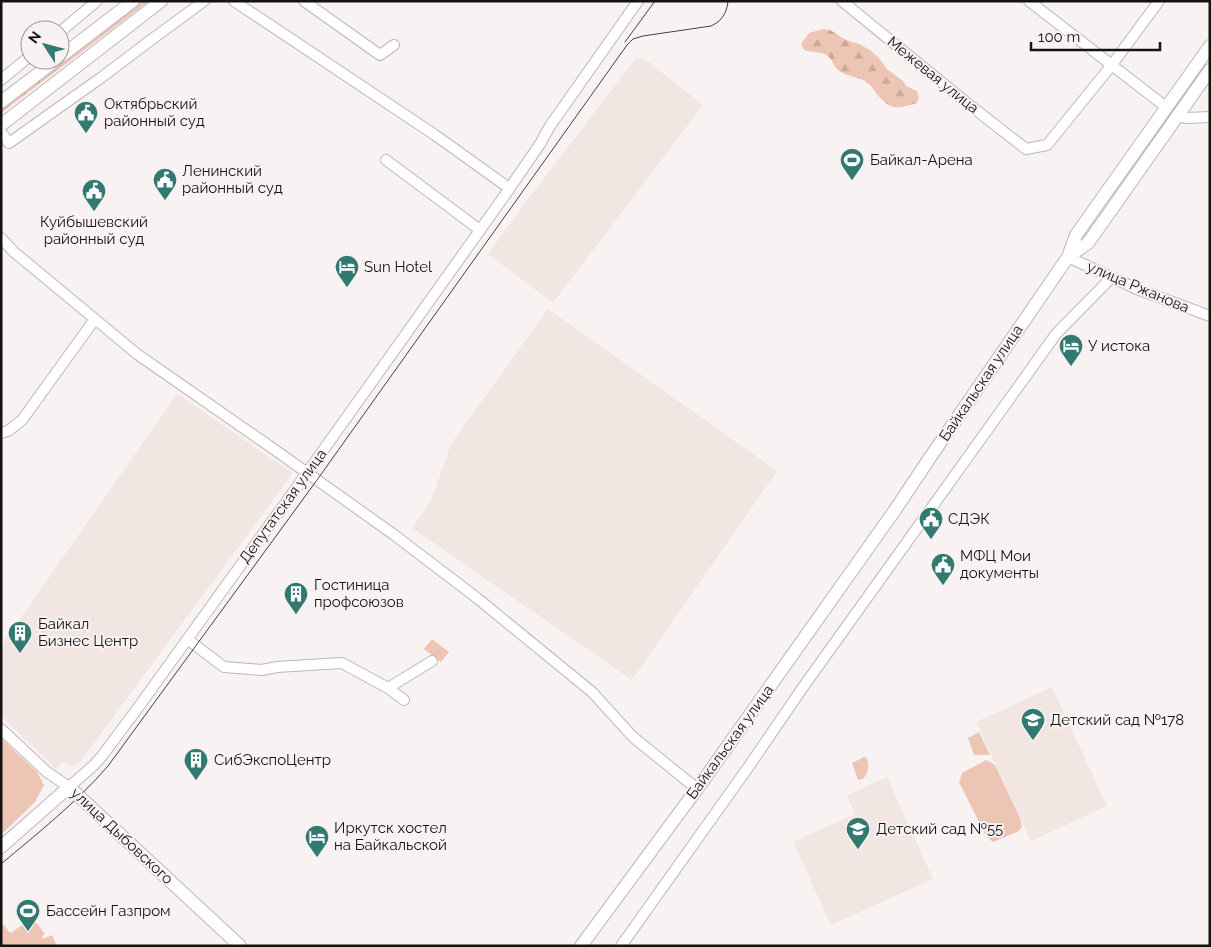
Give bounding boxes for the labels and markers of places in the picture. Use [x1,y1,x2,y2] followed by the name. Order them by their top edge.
[104,95,205,130] place label: Октябрьский районный суд
[73,100,99,134] public building icon: Октябрьский районный суд
[839,147,865,181] sports icon: Байкал-Арена
[870,151,973,169] place label: Байкал-Арена
[182,162,283,197] place label: Ленинский районный суд
[152,167,178,201] public building icon: Ленинский районный суд
[81,178,107,212] public building icon: Куйбышевский районный суд
[40,213,148,248] place label: Куйбышевский районный суд
[334,254,360,288] hotel icon: Sun Hotel
[364,258,433,276] place label: Sun Hotel
[1058,333,1084,367] hotel icon: У истока
[1088,337,1150,355] place label: У истока
[918,506,944,540] public building icon: СДЭК
[948,510,990,528] place label: СДЭК
[960,547,1039,582] place label: МФЦ Мои документы
[930,552,956,586] public building icon: МФЦ Мои документы
[314,576,404,611] place label: Гостиница профсоюзов
[283,581,309,615] building icon: Гостиница профсоюзов
[38,615,138,650] place label: Байкал Бизнес Центр
[7,620,33,654] building icon: Байкал Бизнес Центр
[1020,707,1046,741] school or university icon: Детский сад №178
[1050,711,1184,729] place label: Детский сад №178
[183,747,209,781] building icon: СибЭкспоЦентр
[214,751,331,769] place label: СибЭкспоЦентр
[845,816,871,850] school or university icon: Детский сад №55
[334,819,447,854] place label: Иркутск хостел на Байкальской
[876,820,1003,838] place label: Детский сад №55
[304,824,330,858] hotel icon: Иркутск хостел на Байкальской
[15,898,41,932] sports icon: Бассейн Газпром
[46,902,171,920] place label: Бассейн Газпром

